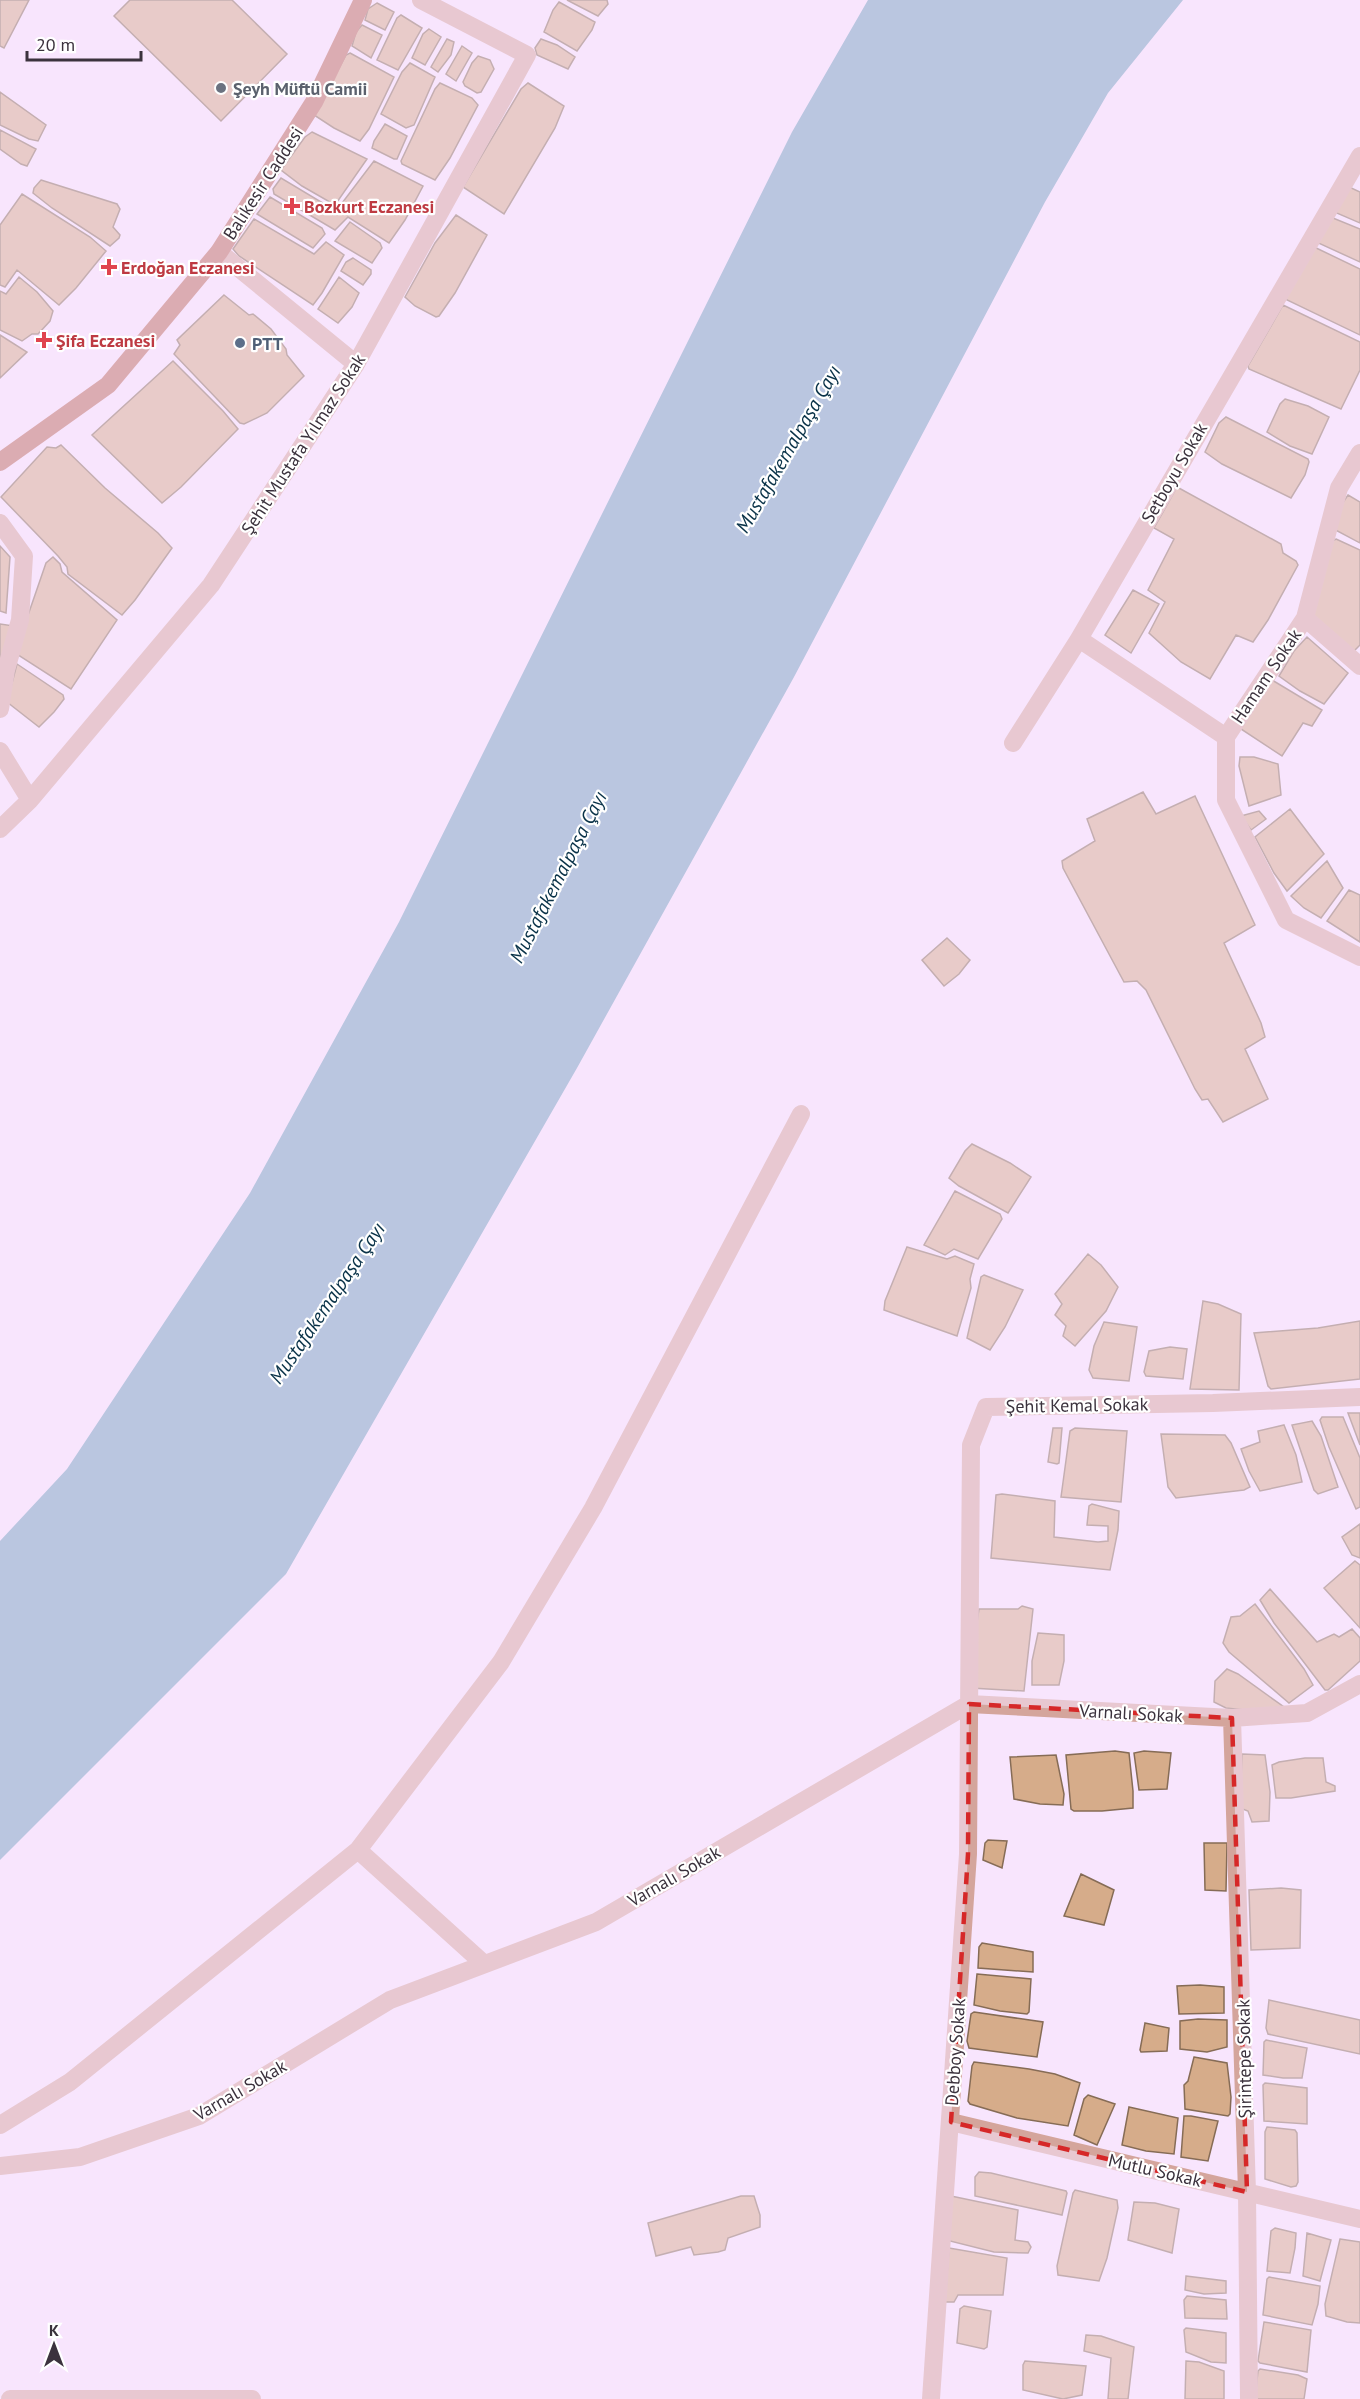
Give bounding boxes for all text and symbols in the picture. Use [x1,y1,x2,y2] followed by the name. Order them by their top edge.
[27,24,141,62] scale bar
[36,33,75,56] text: 20 m
[233,77,367,100] place label: Şeyh Müftü Camii
[214,81,228,95] marker: Şeyh Müftü Camii
[218,122,308,244] street label: Balıkesir Caddesi
[304,195,434,218] place label: Bozkurt Eczanesi
[285,199,299,213] marker: Bozkurt Eczanesi
[121,256,255,279] place label: Erdoğan Eczanesi
[102,260,116,274] marker: Erdoğan Eczanesi
[56,329,155,352] place label: Şifa Eczanesi
[252,332,284,355] place label: PTT
[37,333,51,347] marker: Şifa Eczanesi
[233,336,247,350] marker: PTT
[236,349,370,539] street label: Şehit Mustafa Yılmaz Sokak
[729,360,847,538] water label: Mustafakemalpaşa Çayı
[1136,418,1212,527] street label: Setboyu Sokak
[1226,624,1306,728] street label: Hamam Sokak
[503,787,613,967] water label: Mustafakemalpaşa Çayı
[263,1217,391,1389] water label: Mustafakemalpaşa Çayı
[1006,1392,1149,1418] street label: Şehit Kemal Sokak
[1078,1699,1184,1727] street label: Varnalı Sokak
[623,1840,725,1912] street label: Varnalı Sokak
[940,1997,970,2107] street label: Debboy Sokak
[1231,1999,1257,2119] street label: Şirintepe Sokak
[189,2054,291,2126] street label: Varnalı Sokak
[1106,2148,1204,2192] street label: Mutlu Sokak
[24,2315,84,2375] north arrow
[49,2320,59,2340] text: K

